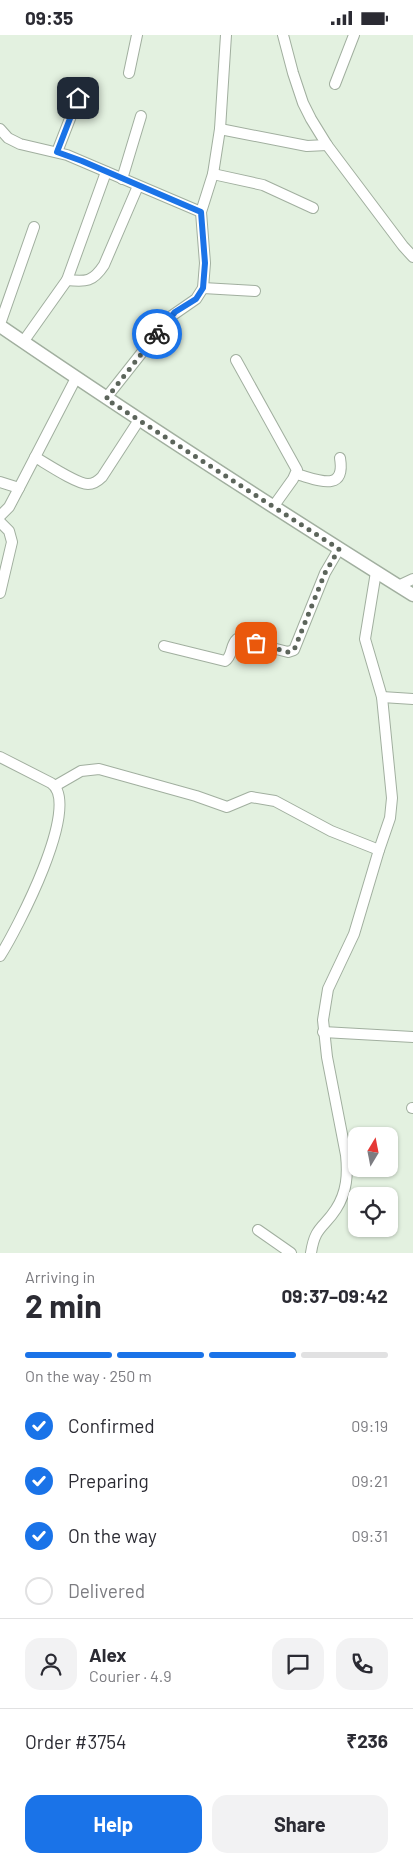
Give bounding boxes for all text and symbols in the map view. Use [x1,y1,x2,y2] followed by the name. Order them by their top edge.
[25,6,73,29] text: 09:35
[57,77,99,119] pin
[64,84,92,112] icon: home
[132,309,182,359] courier
[143,320,171,348] icon: bike
[235,622,277,664] pin
[242,629,270,657] icon: bag
[348,1127,398,1177] north arrow
[348,1127,398,1237] map controls
[348,1187,398,1237] button: locate
[25,1267,95,1286] text: Arriving in
[281,1284,388,1307] text: 09:37–09:42
[25,1286,102,1324] text: 2 min
[25,1366,152,1385] text: On the way · 250 m
[25,1412,53,1440] icon: check
[68,1414,155,1437] text: Confirmed
[351,1416,388,1435] text: 09:19
[25,1467,53,1495] icon: check
[68,1469,149,1492] text: Preparing
[351,1471,388,1490] text: 09:21
[25,1522,53,1550] icon: check
[68,1524,157,1547] text: On the way
[351,1526,388,1545] text: 09:31
[68,1579,145,1602] text: Delivered
[25,1638,77,1690] button: person
[272,1638,324,1690] button: chat
[336,1638,388,1690] button: phone
[89,1643,127,1666] text: Alex
[89,1666,172,1685] text: Courier · 4.9
[346,1729,388,1752] text: ₹236
[25,1730,126,1753] text: Order #3754
[25,1795,202,1853] button: Help
[212,1795,388,1853] button: Share

